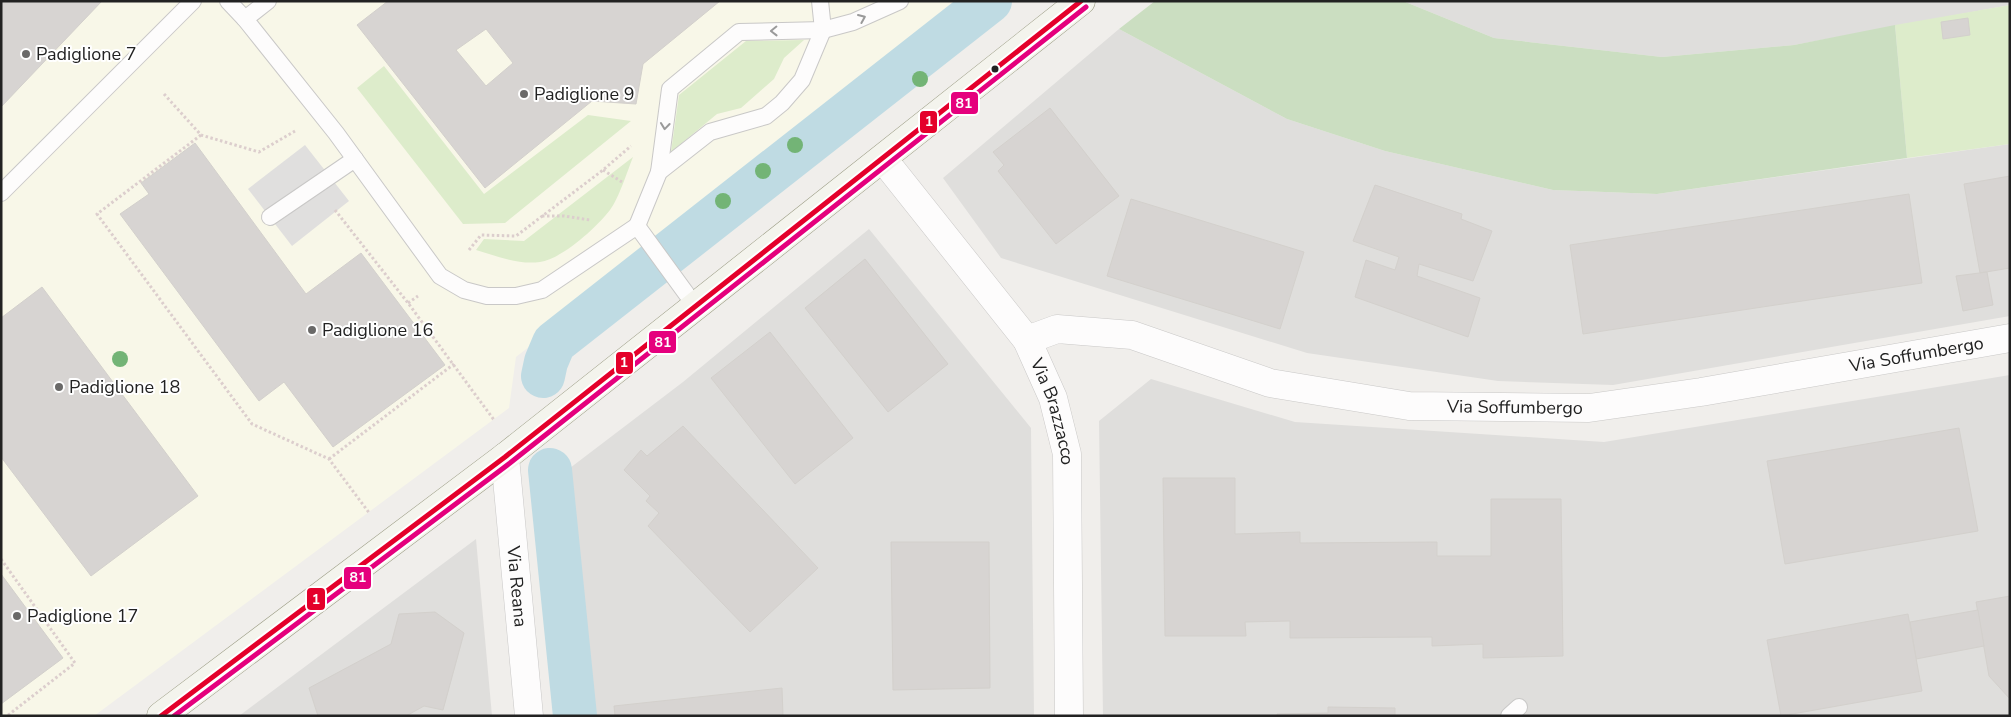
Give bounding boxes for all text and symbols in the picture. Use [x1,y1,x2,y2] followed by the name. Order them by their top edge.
[858,14,866,24] one-way arrow
[770,26,778,37] one-way arrow
[36,42,136,66] place label: Padiglione 7
[20,48,32,60] marker: Padiglione 7
[990,64,1000,74] unlabelled marker
[534,82,634,106] place label: Padiglione 9
[518,88,530,100] marker: Padiglione 9
[950,91,979,115] line badge: 81
[956,94,972,113] text: 81
[919,110,938,134] line badge: 1
[925,112,933,131] text: 1
[660,123,671,131] one-way arrow
[322,318,433,342] place label: Padiglione 16
[306,324,318,336] marker: Padiglione 16
[648,330,677,354] line badge: 81
[1846,331,1985,378] street label: Via Soffumbergo
[655,333,671,352] text: 81
[615,351,634,375] line badge: 1
[620,353,628,372] text: 1
[1024,353,1079,465] street label: Via Brazzacco
[69,375,180,399] place label: Padiglione 18
[53,381,65,393] marker: Padiglione 18
[1446,394,1583,420] street label: Via Soffumbergo
[501,544,533,628] street label: Via Reana
[343,566,372,590] line badge: 81
[350,568,366,587] text: 81
[306,587,326,611] line badge: 1
[312,590,320,609] text: 1
[27,604,138,628] place label: Padiglione 17
[11,610,23,622] marker: Padiglione 17

